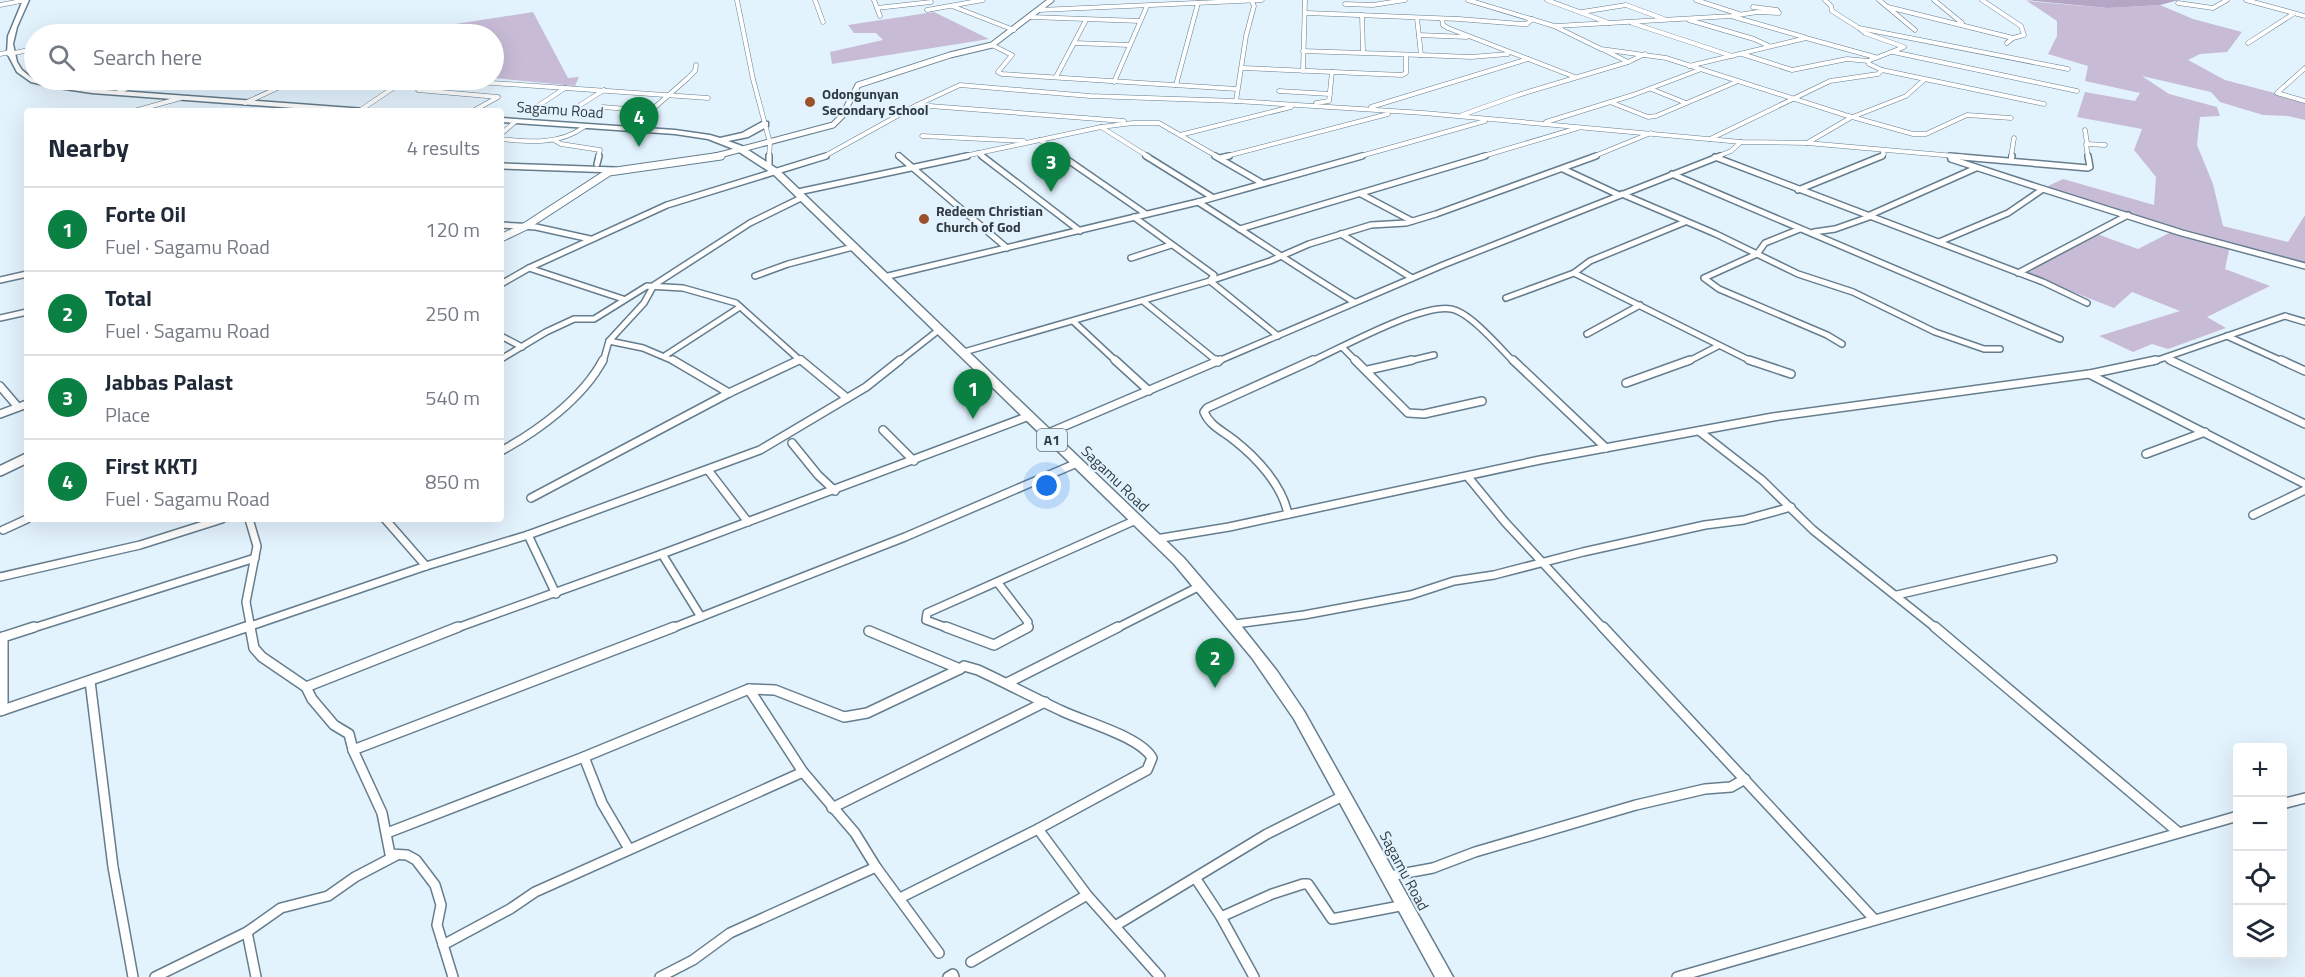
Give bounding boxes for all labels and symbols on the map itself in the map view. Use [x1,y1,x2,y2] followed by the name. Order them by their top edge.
[822,83,929,120] place label: Odongunyan Secondary School
[516,95,604,124] street label: Sagamu Road
[803,95,817,109] marker: Odongunyan Secondary School
[620,98,658,147] pin: 4
[1032,142,1070,192] pin: 3
[936,200,1043,237] place label: Redeem Christian Church of God
[917,212,931,226] marker: Redeem Christian Church of God
[954,370,992,419] pin: 1
[1037,429,1067,451] road number: A1
[1076,440,1155,517] street label: Sagamu Road
[1032,471,1061,500] your location
[1196,638,1234,688] pin: 2
[1374,827,1435,915] street label: Sagamu Road

